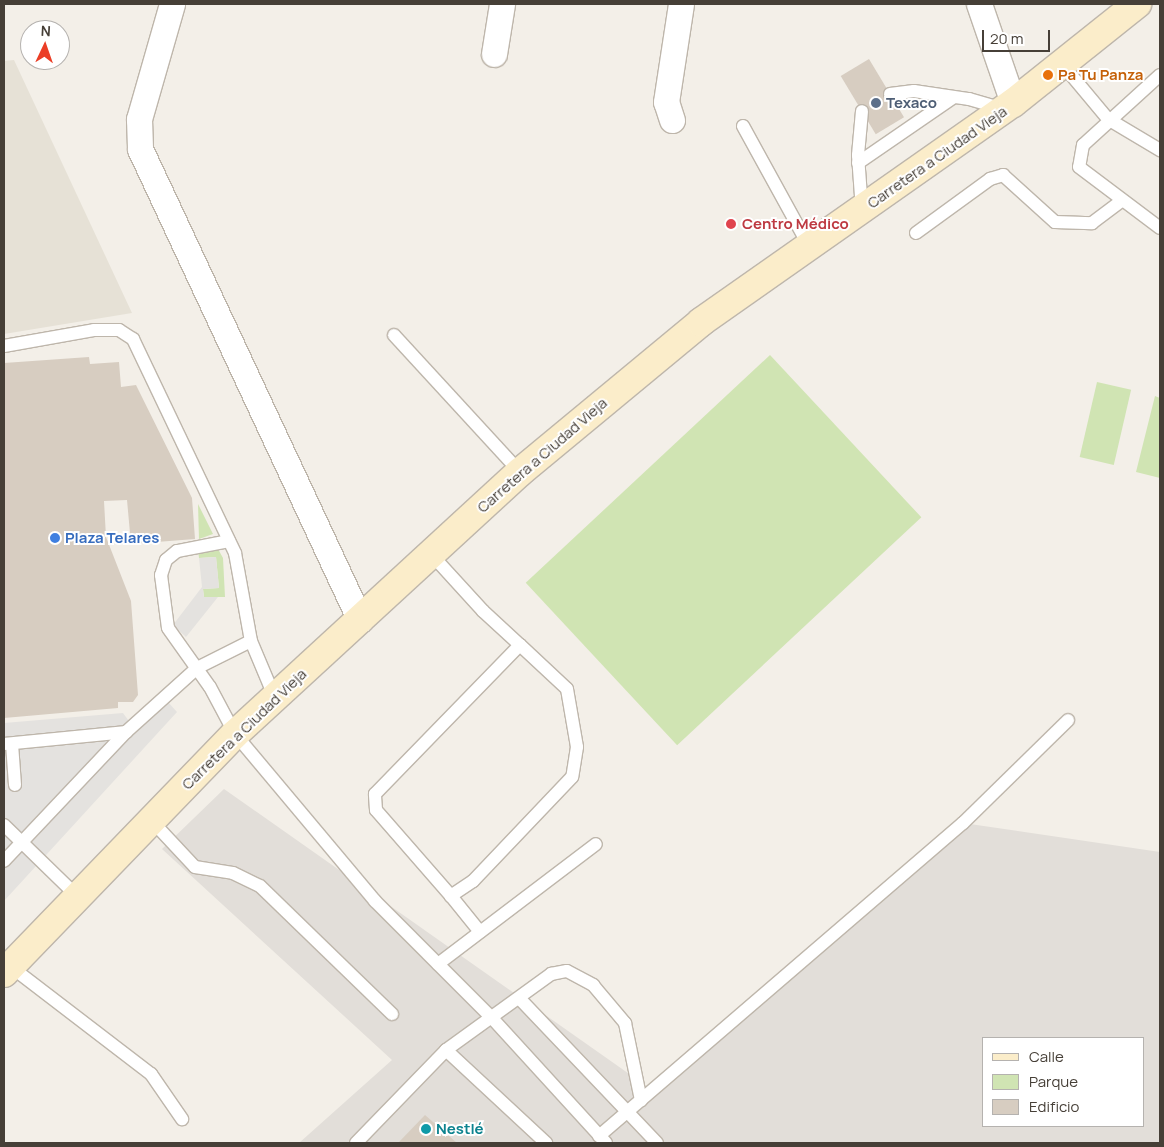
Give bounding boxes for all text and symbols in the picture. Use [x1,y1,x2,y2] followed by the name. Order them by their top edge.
[20,20,70,70] north arrow
[984,20,1052,52] scale bar
[40,21,51,40] text: N
[990,28,1023,49] text: 20 m
[1058,66,1143,84] place label: Pa Tu Panza
[1042,69,1054,81] marker: Pa Tu Panza
[886,94,937,112] place label: Texaco
[870,97,882,109] marker: Texaco
[864,102,1010,212] street label: Carretera a Ciudad Vieja
[742,215,849,233] place label: Centro Médico
[724,217,738,231] marker: Centro Médico
[473,394,611,516] street label: Carretera a Ciudad Vieja
[65,529,159,547] place label: Plaza Telares
[49,532,61,544] marker: Plaza Telares
[178,665,310,793] street label: Carretera a Ciudad Vieja
[982,1037,1144,1127] legend
[1029,1046,1064,1067] text: Calle
[1029,1071,1078,1092] text: Parque
[1029,1096,1079,1117] text: Edificio
[436,1120,484,1138] place label: Nestlé
[420,1123,432,1135] marker: Nestlé

